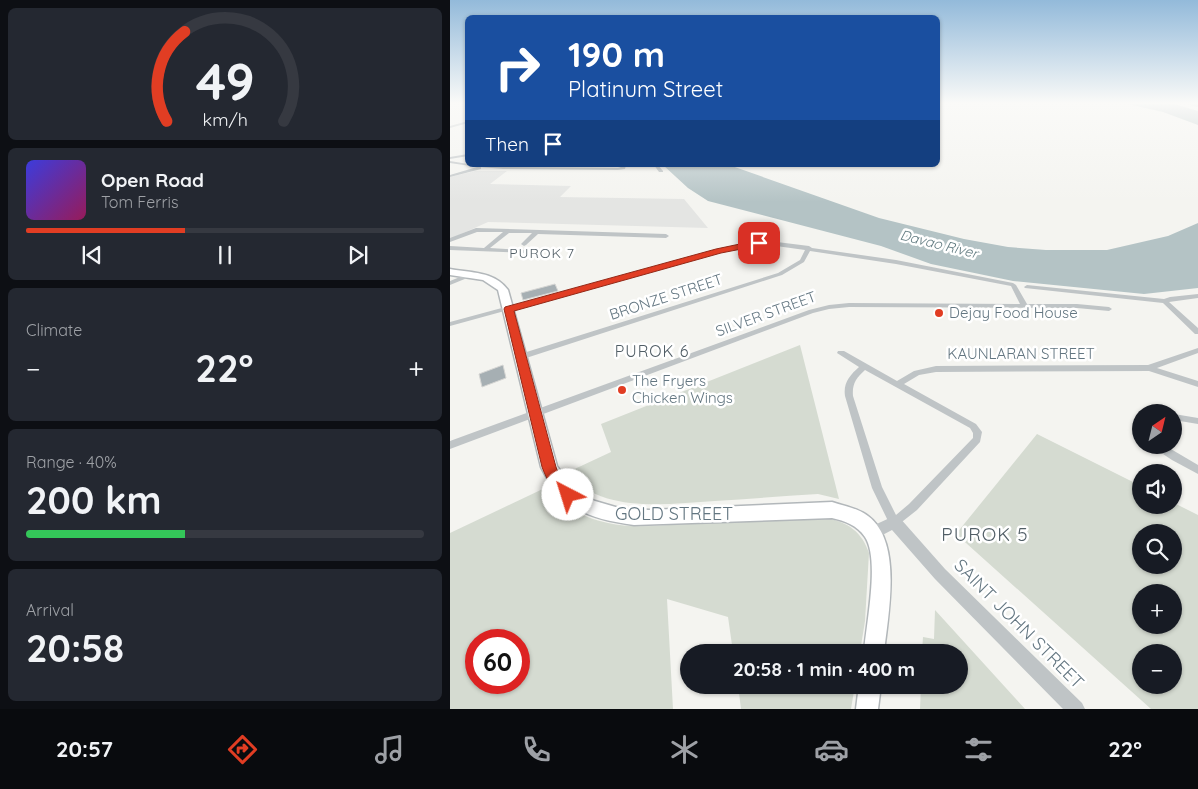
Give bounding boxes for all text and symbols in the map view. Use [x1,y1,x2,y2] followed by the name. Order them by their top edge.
[568,32,665,76] text: 190 m
[485,35,550,100] icon: right
[195,48,255,113] text: 49
[568,75,723,103] text: Platinum Street
[202,108,248,130] text: km/h
[539,130,567,158] icon: arrive
[485,132,529,156] text: Then
[101,168,204,192] text: Open Road
[101,192,178,212] text: Tom Ferris
[738,222,780,264] pin
[898,226,981,263] water label: Davao River
[745,229,773,257] icon: arrive
[78,241,106,269] icon: previous
[211,241,239,269] icon: pause
[344,241,372,269] icon: next
[509,244,575,262] district label: PUROK 7
[607,269,725,324] street label: BRONZE STREET
[713,287,819,341] street label: SILVER STREET
[949,303,1078,322] place label: Dejay Food House
[933,307,945,319] marker: Dejay Food House
[26,320,82,340] text: Climate
[615,341,689,361] district label: PUROK 6
[195,344,253,392] text: 22°
[947,344,1095,363] street label: KAUNLARAN STREET
[26,351,41,386] text: −
[408,351,424,386] text: +
[632,371,733,407] place label: The Fryers Chicken Wings
[616,384,628,396] marker: The Fryers Chicken Wings
[1132,404,1182,454] north arrow
[1132,404,1182,694] map controls
[26,452,117,472] text: Range · 40%
[1132,464,1182,514] button: sound
[541,468,593,520] position arrow
[26,476,162,524] text: 200 km
[615,502,733,525] street label: GOLD STREET
[941,522,1029,546] district label: PUROK 5
[1132,524,1182,574] button: search
[949,554,1089,694] street label: SAINT JOHN STREET
[1132,584,1182,634] button: +
[26,600,74,620] text: Arrival
[26,624,124,672] text: 20:58
[465,629,530,694] speed limit sign: 60
[1132,644,1182,694] button: −
[733,657,915,681] text: 20:58 · 1 min · 400 m
[225,732,260,767] icon: directions
[372,732,407,767] icon: music
[519,732,554,767] icon: phone
[667,732,702,767] icon: climate
[814,732,849,767] icon: car
[961,732,996,767] icon: filters
[56,735,113,763] text: 20:57
[1108,735,1142,763] text: 22°

